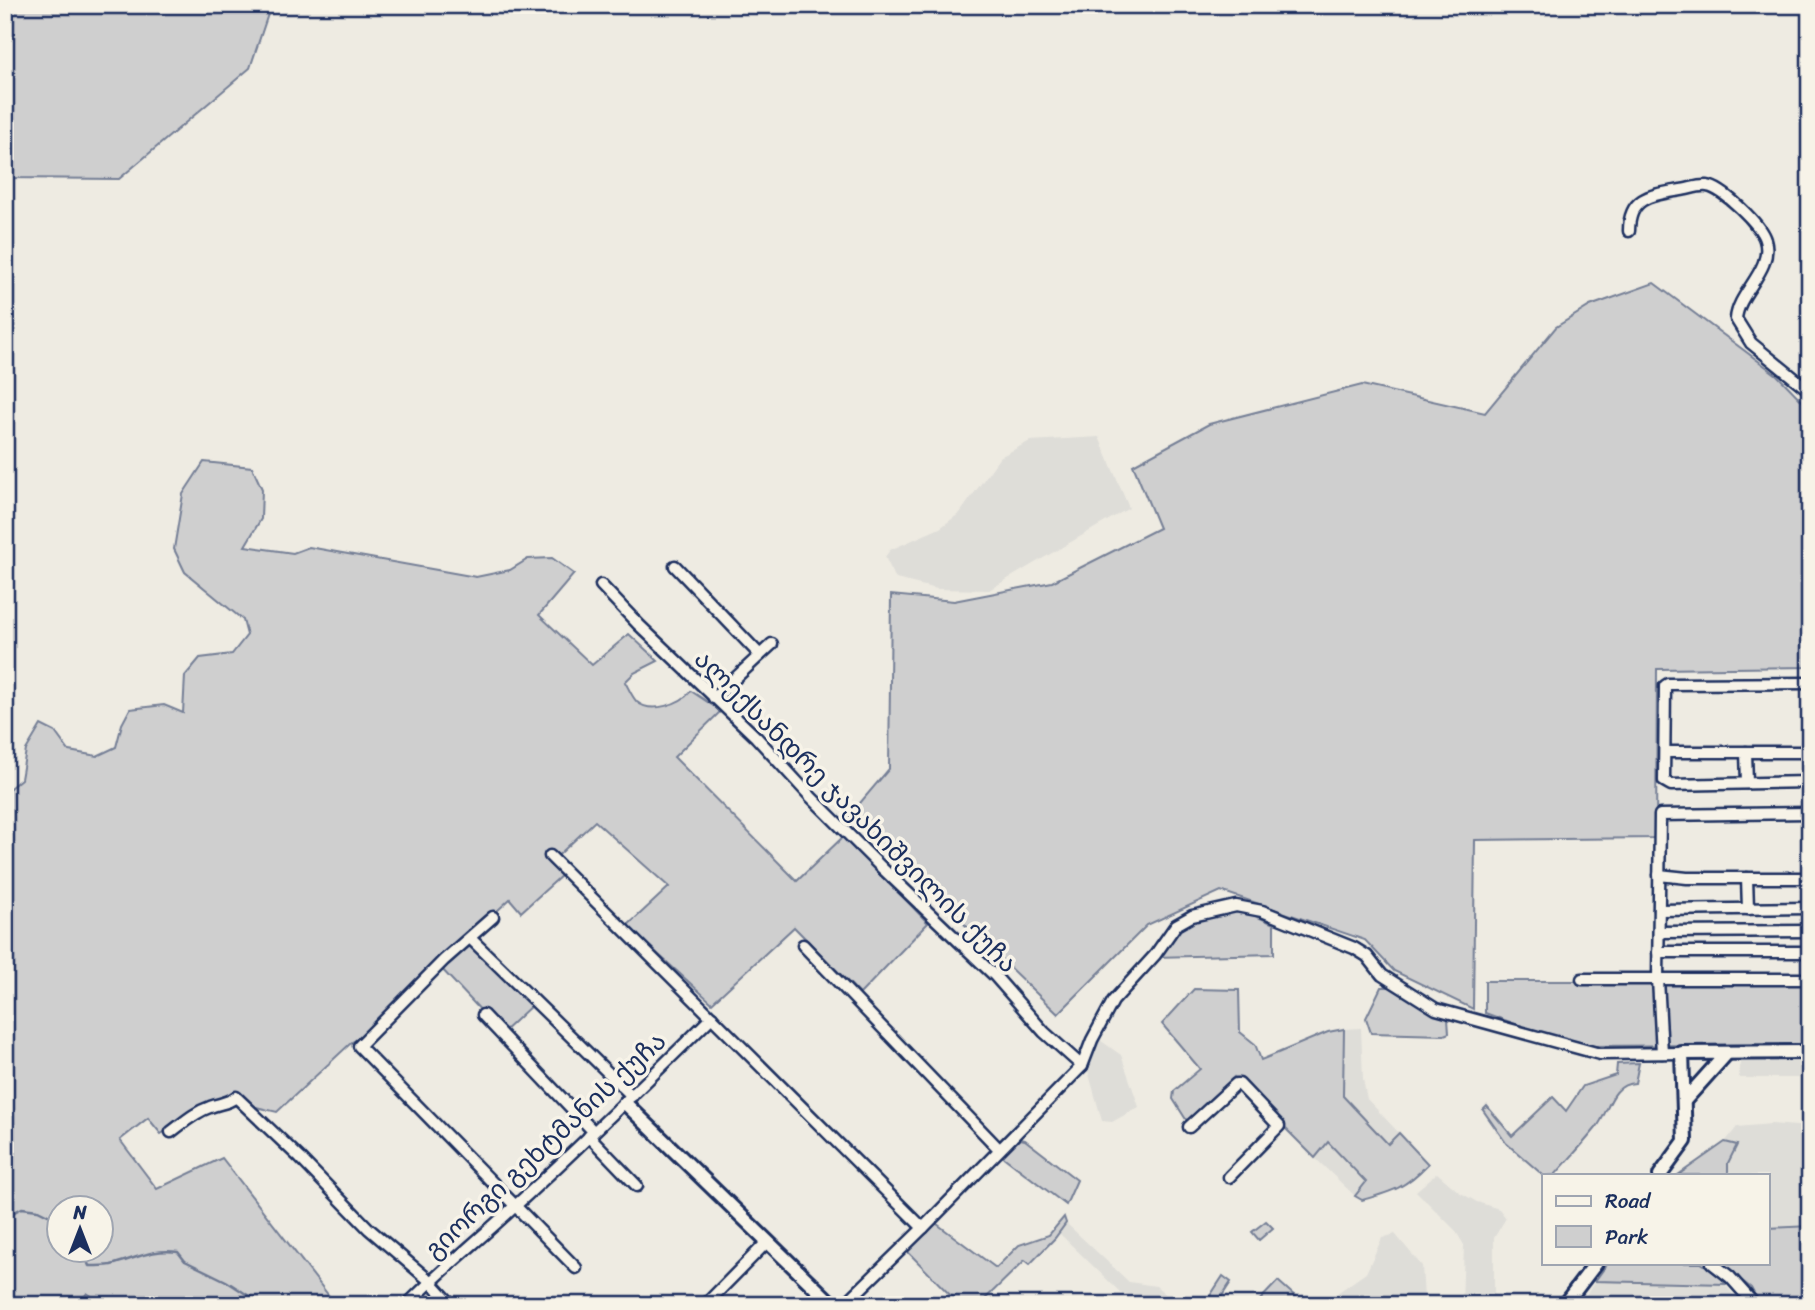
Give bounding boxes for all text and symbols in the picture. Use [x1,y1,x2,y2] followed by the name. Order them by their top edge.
[683,638,1029,984] street label: ალექსანდრე ჯავახიშვილის ქუჩა
[413,1020,677,1270] street label: გიორგი გეხტმანის ქუჩა
[1542,1174,1770,1264] legend
[1605,1182,1652,1220] text: Road
[46,1194,116,1264] north arrow
[72,1196,87,1229] text: N
[1605,1218,1648,1256] text: Park

